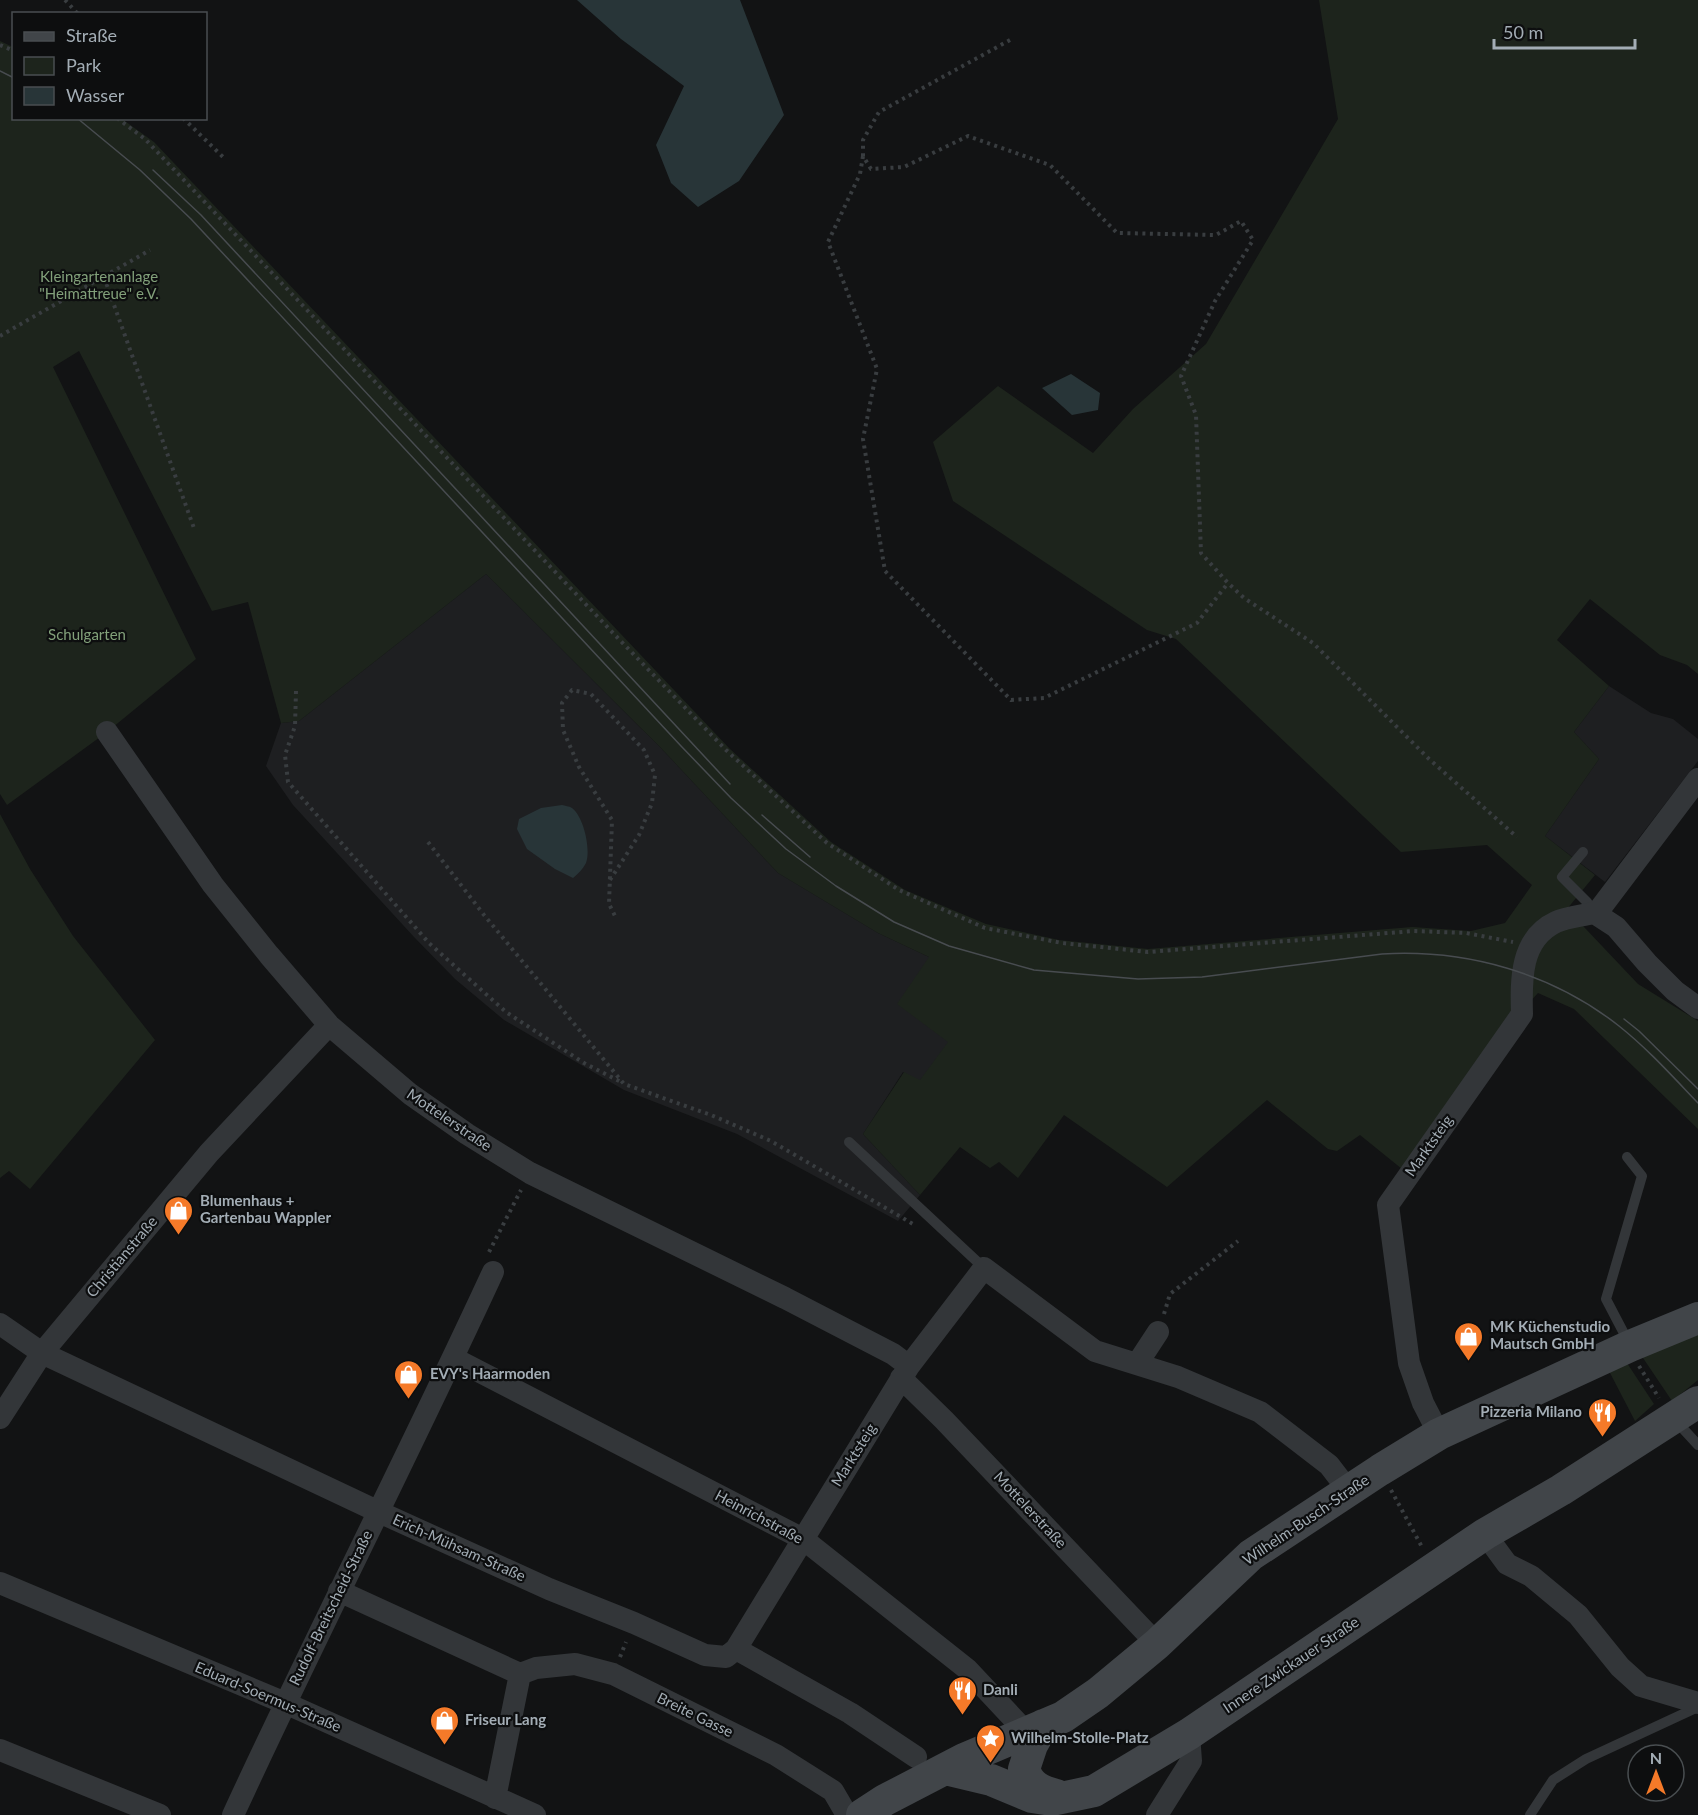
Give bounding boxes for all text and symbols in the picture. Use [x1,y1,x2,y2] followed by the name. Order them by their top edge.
[12,12,207,120] legend
[1494,12,1635,50] scale bar
[1503,21,1543,43] text: 50 m
[66,24,117,46] text: Straße
[66,54,102,76] text: Park
[66,84,125,106] text: Wasser
[39,267,159,302] park label: Kleingartenanlage "Heimattreue" e.V.
[48,625,126,643] park label: Schulgarten
[404,1084,495,1154] street label: Mottelerstraße
[1401,1111,1456,1180] street label: Marktsteig
[200,1191,331,1226] place label: Blumenhaus + Gartenbau Wappler
[163,1194,195,1236] shop icon: Blumenhaus + Gartenbau Wappler
[82,1212,160,1301] street label: Christianstraße
[1490,1317,1611,1352] place label: MK Küchenstudio Mautsch GmbH
[1453,1320,1485,1362] shop icon: MK Küchenstudio Mautsch GmbH
[393,1358,425,1400] shop icon: EVY's Haarmoden
[430,1364,550,1382] place label: EVY's Haarmoden
[1587,1396,1619,1438] restaurant icon: Pizzeria Milano
[1480,1402,1582,1420] place label: Pizzeria Milano
[827,1420,880,1489] street label: Marktsteig
[991,1467,1071,1551] street label: Mottelerstraße
[1239,1470,1372,1568] street label: Wilhelm-Busch-Straße
[712,1485,807,1547] street label: Heinrichstraße
[390,1510,529,1585] street label: Erich-Mühsam-Straße
[285,1527,376,1688] street label: Rudolf-Breitscheid-Straße
[1219,1612,1362,1716] street label: Innere Zwickauer Straße
[193,1657,344,1735] street label: Eduard-Soermus-Straße
[946,1674,978,1716] restaurant icon: Danli
[983,1680,1018,1698] place label: Danli
[654,1688,737,1740] street label: Breite Gasse
[428,1704,460,1746] shop icon: Friseur Lang
[465,1710,546,1728] place label: Friseur Lang
[974,1722,1006,1764] place icon: Wilhelm-Stolle-Platz
[1011,1728,1149,1746] place label: Wilhelm-Stolle-Platz
[1626,1743,1686,1803] north arrow
[1650,1748,1662,1767] text: N

